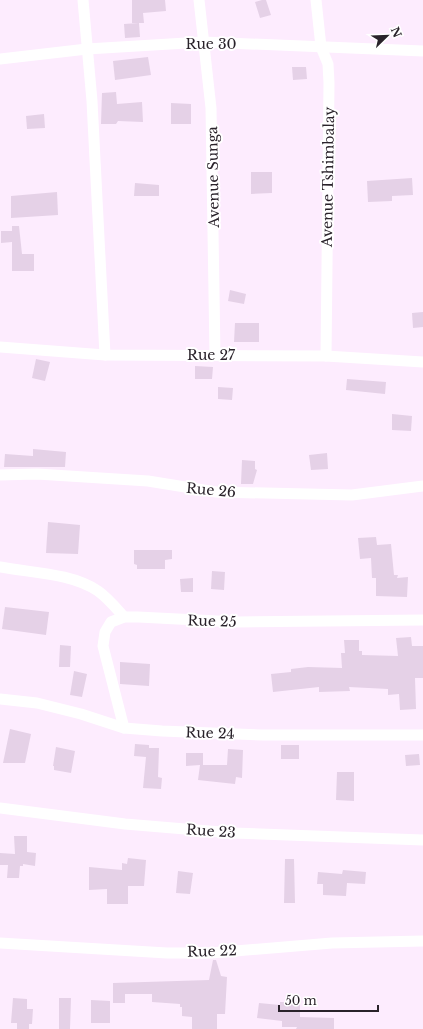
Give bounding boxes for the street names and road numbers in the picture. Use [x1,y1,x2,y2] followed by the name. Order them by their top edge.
[185,35,237,53] street label: Rue 30
[318,107,338,248] street label: Avenue Tshimbalay
[203,126,223,229] street label: Avenue Sunga
[187,346,236,364] street label: Rue 27
[185,479,237,501] street label: Rue 26
[187,611,237,631] street label: Rue 25
[185,723,235,743] street label: Rue 24
[186,820,236,842] street label: Rue 23
[187,941,237,961] street label: Rue 22

